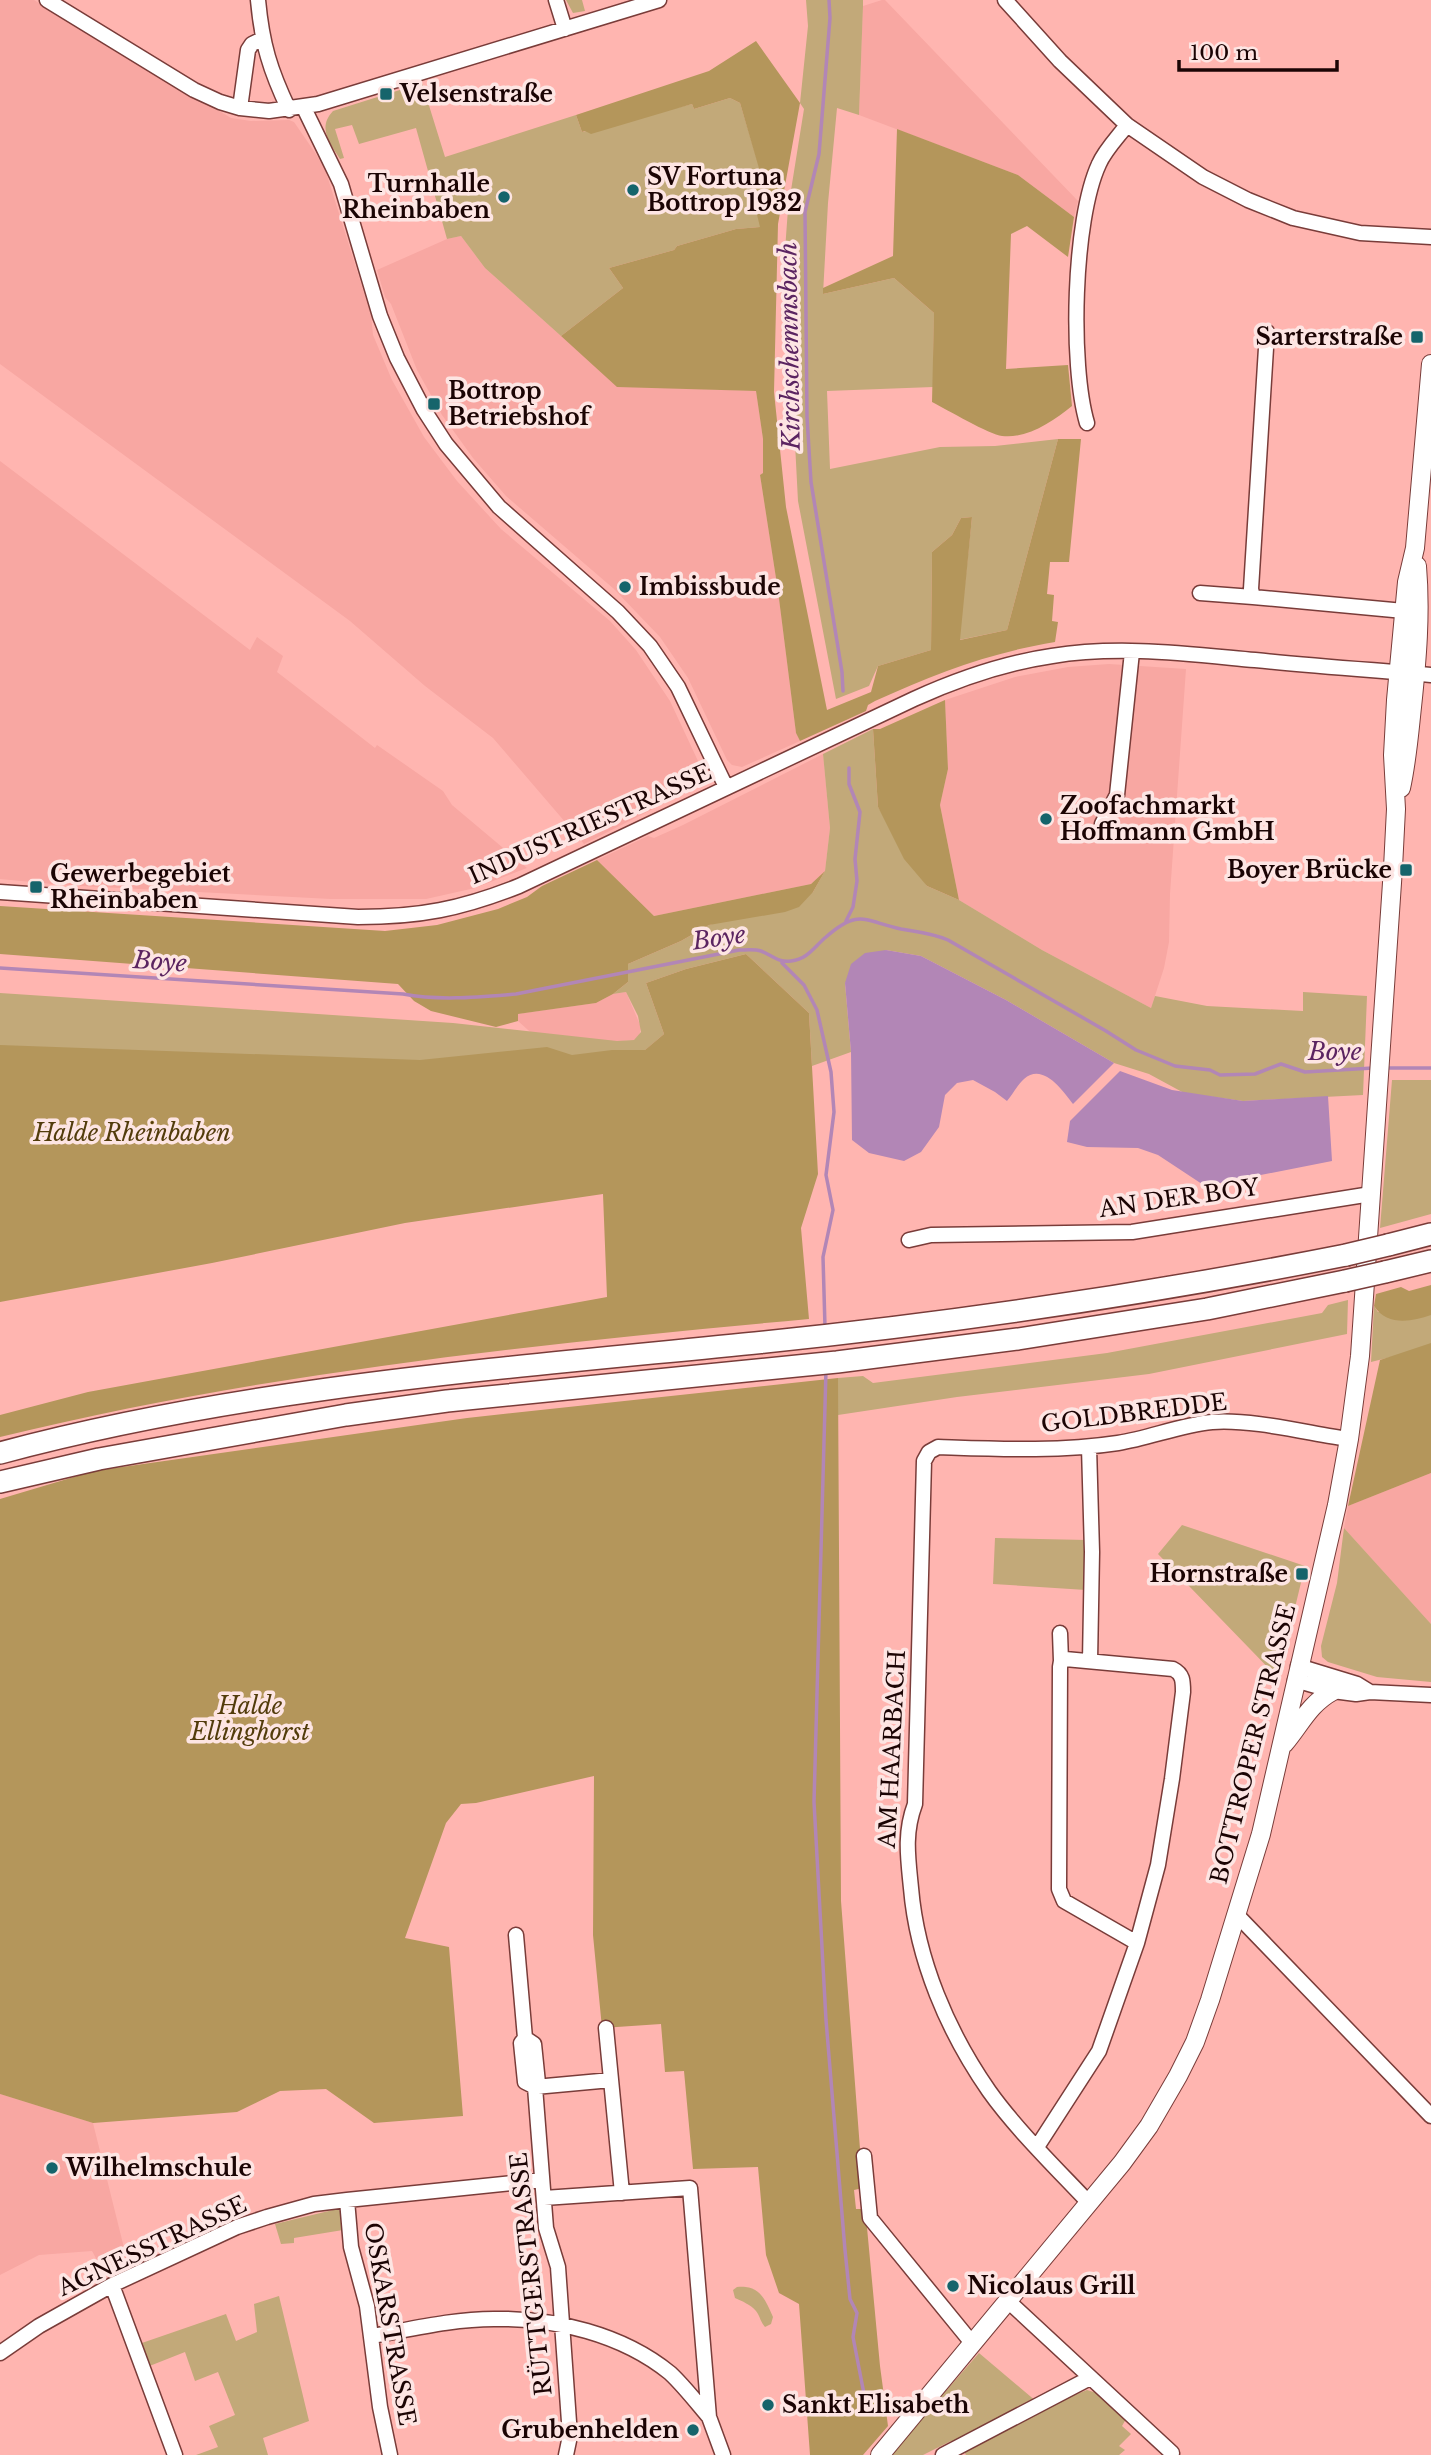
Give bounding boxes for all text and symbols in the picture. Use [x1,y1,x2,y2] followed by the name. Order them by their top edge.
[1179,28,1336,72] scale bar
[1190,40,1258,66] text: 100 m
[399,80,553,108] place label: Velsenstraße
[378,86,394,102] marker: Velsenstraße
[647,163,802,217] place label: SV Fortuna Bottrop 1932
[342,170,490,224] place label: Turnhalle Rheinbaben
[625,182,641,198] marker: SV Fortuna Bottrop 1932
[496,189,512,205] marker: Turnhalle Rheinbaben
[773,242,806,451] water label: Kirchschemmsbach
[1255,323,1403,351] place label: Sarterstraße
[1409,329,1425,345] marker: Sarterstraße
[448,377,593,431] place label: Bottrop Betriebshof
[426,396,442,412] marker: Bottrop Betriebshof
[639,573,781,601] place label: Imbissbude
[617,579,633,595] marker: Imbissbude
[464,758,716,890] street label: INDUSTRIESTRASSE
[1060,792,1275,846] place label: Zoofachmarkt Hoffmann GmbH
[1038,811,1054,827] marker: Zoofachmarkt Hoffmann GmbH
[1227,856,1392,884] place label: Boyer Brücke
[50,860,231,914] place label: Gewerbegebiet Rheinbaben
[1398,862,1414,878] marker: Boyer Brücke
[28,879,44,895] marker: Gewerbegebiet Rheinbaben
[690,919,747,956] water label: Boye
[131,945,188,978] water label: Boye
[1307,1037,1362,1066] water label: Boye
[32,1119,231,1147] park label: Halde Rheinbaben
[1096,1173,1261,1223] street label: AN DER BOY
[1039,1388,1229,1438] street label: GOLDBREDDE
[1149,1560,1288,1588] place label: Hornstraße
[1294,1566,1310,1582] marker: Hornstraße
[1205,1601,1301,1887] street label: BOTTROPER STRASSE
[873,1649,911,1850] street label: AM HAARBACH
[189,1692,310,1746] park label: Halde Ellinghorst
[502,2151,558,2397] street label: RÜTTGERSTRASSE
[65,2154,252,2182] place label: Wilhelmschule
[44,2160,60,2176] marker: Wilhelmschule
[52,2190,251,2302] street label: AGNESSTRASSE
[358,2220,422,2428] street label: OSKARSTRASSE
[967,2272,1136,2300] place label: Nicolaus Grill
[945,2278,961,2294] marker: Nicolaus Grill
[782,2391,970,2419] place label: Sankt Elisabeth
[760,2397,776,2413] marker: Sankt Elisabeth
[501,2416,679,2444] place label: Grubenhelden
[685,2422,701,2438] marker: Grubenhelden

